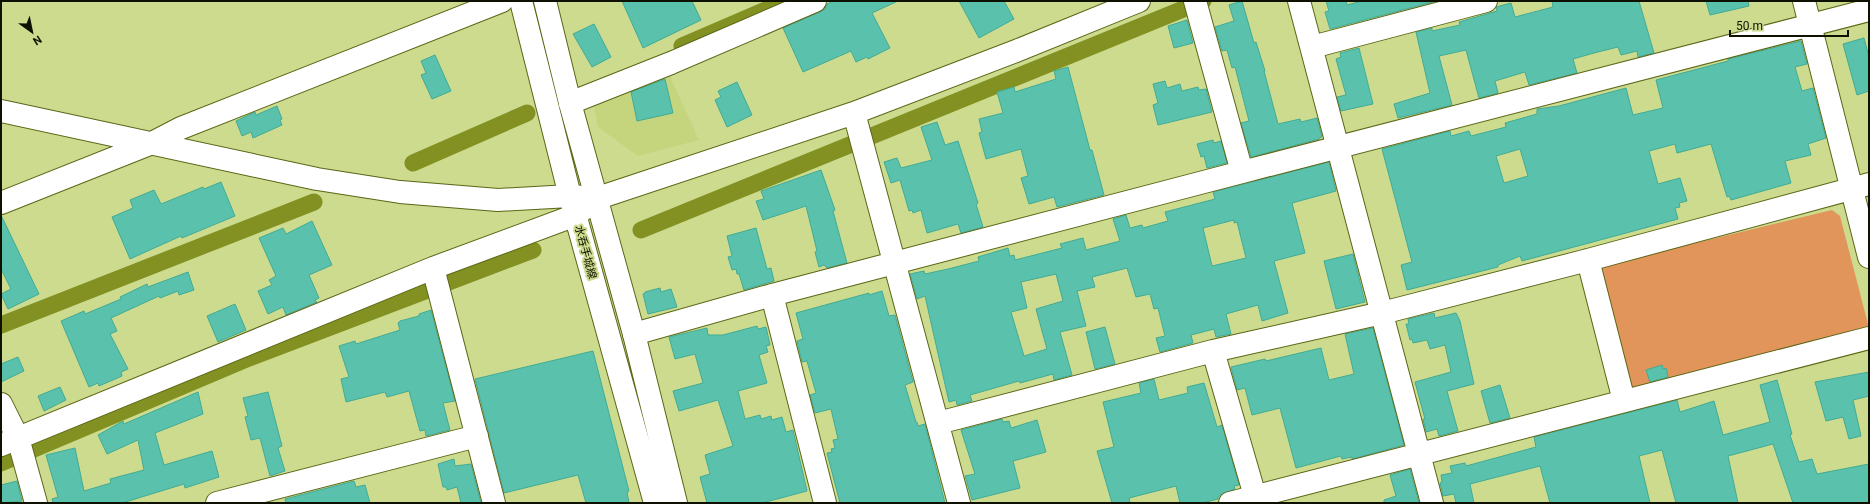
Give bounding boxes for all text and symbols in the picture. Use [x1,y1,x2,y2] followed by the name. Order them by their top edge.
[12,12,52,52] north arrow
[1730,12,1848,38] scale bar
[1736,19,1763,33] text: 50 m
[30,32,44,48] text: N
[572,224,599,280] street label: 水呑手城線

